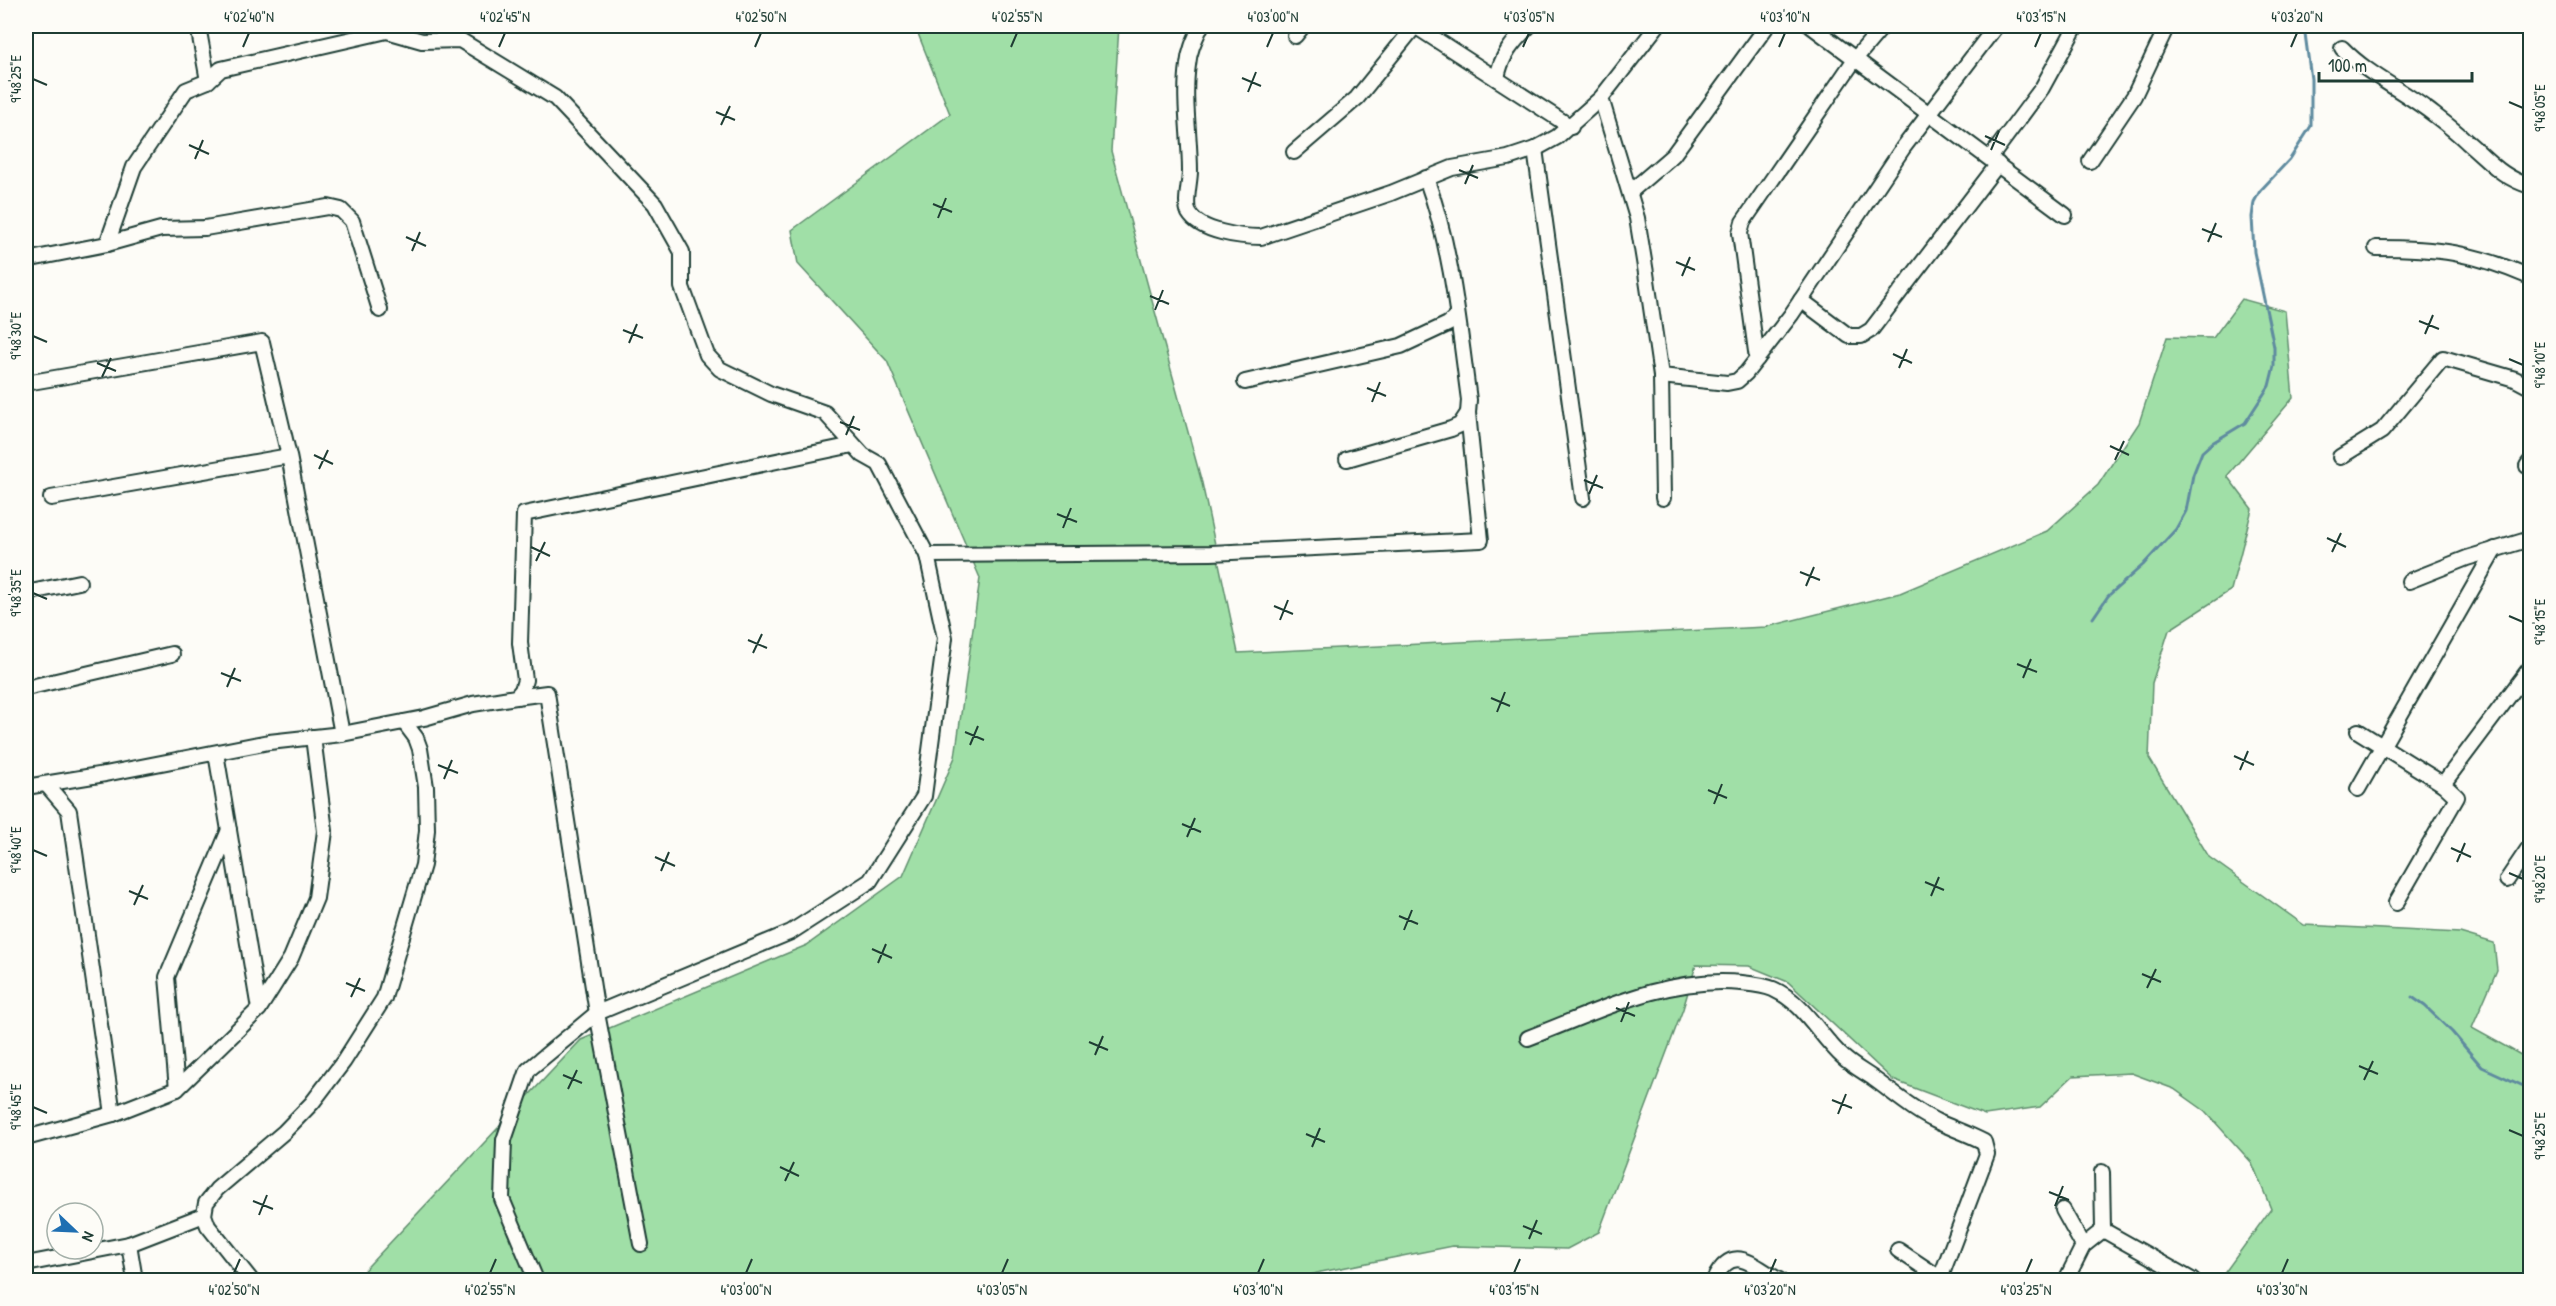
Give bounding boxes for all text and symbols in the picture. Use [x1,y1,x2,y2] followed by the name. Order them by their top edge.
[224,6,274,27] text: 4°02'40"N
[480,6,530,27] text: 4°02'45"N
[736,6,786,27] text: 4°02'50"N
[992,6,1042,27] text: 4°02'55"N
[1248,6,1298,27] text: 4°03'00"N
[1504,6,1554,27] text: 4°03'05"N
[1760,6,1810,27] text: 4°03'10"N
[2016,6,2066,27] text: 4°03'15"N
[2271,6,2323,27] text: 4°03'20"N
[2319,45,2472,83] scale bar
[2328,53,2367,78] text: 100 m
[5,55,26,103] text: 9°48'25"E
[2529,84,2550,132] text: 9°48'05"E
[5,312,26,360] text: 9°48'30"E
[2529,341,2550,388] text: 9°48'10"E
[5,569,26,617] text: 9°48'35"E
[2529,598,2550,645] text: 9°48'15"E
[5,826,26,874] text: 9°48'40"E
[2529,854,2550,903] text: 9°48'20"E
[5,1083,26,1130] text: 9°48'45"E
[2529,1112,2550,1160] text: 9°48'25"E
[45,1201,105,1261] north arrow
[77,1229,101,1246] text: N
[209,1279,259,1300] text: 4°02'50"N
[465,1279,515,1300] text: 4°02'55"N
[721,1279,771,1300] text: 4°03'00"N
[977,1279,1027,1300] text: 4°03'05"N
[1233,1279,1283,1300] text: 4°03'10"N
[1489,1279,1539,1300] text: 4°03'15"N
[1744,1279,1796,1300] text: 4°03'20"N
[2001,1279,2051,1300] text: 4°03'25"N
[2257,1279,2307,1300] text: 4°03'30"N

